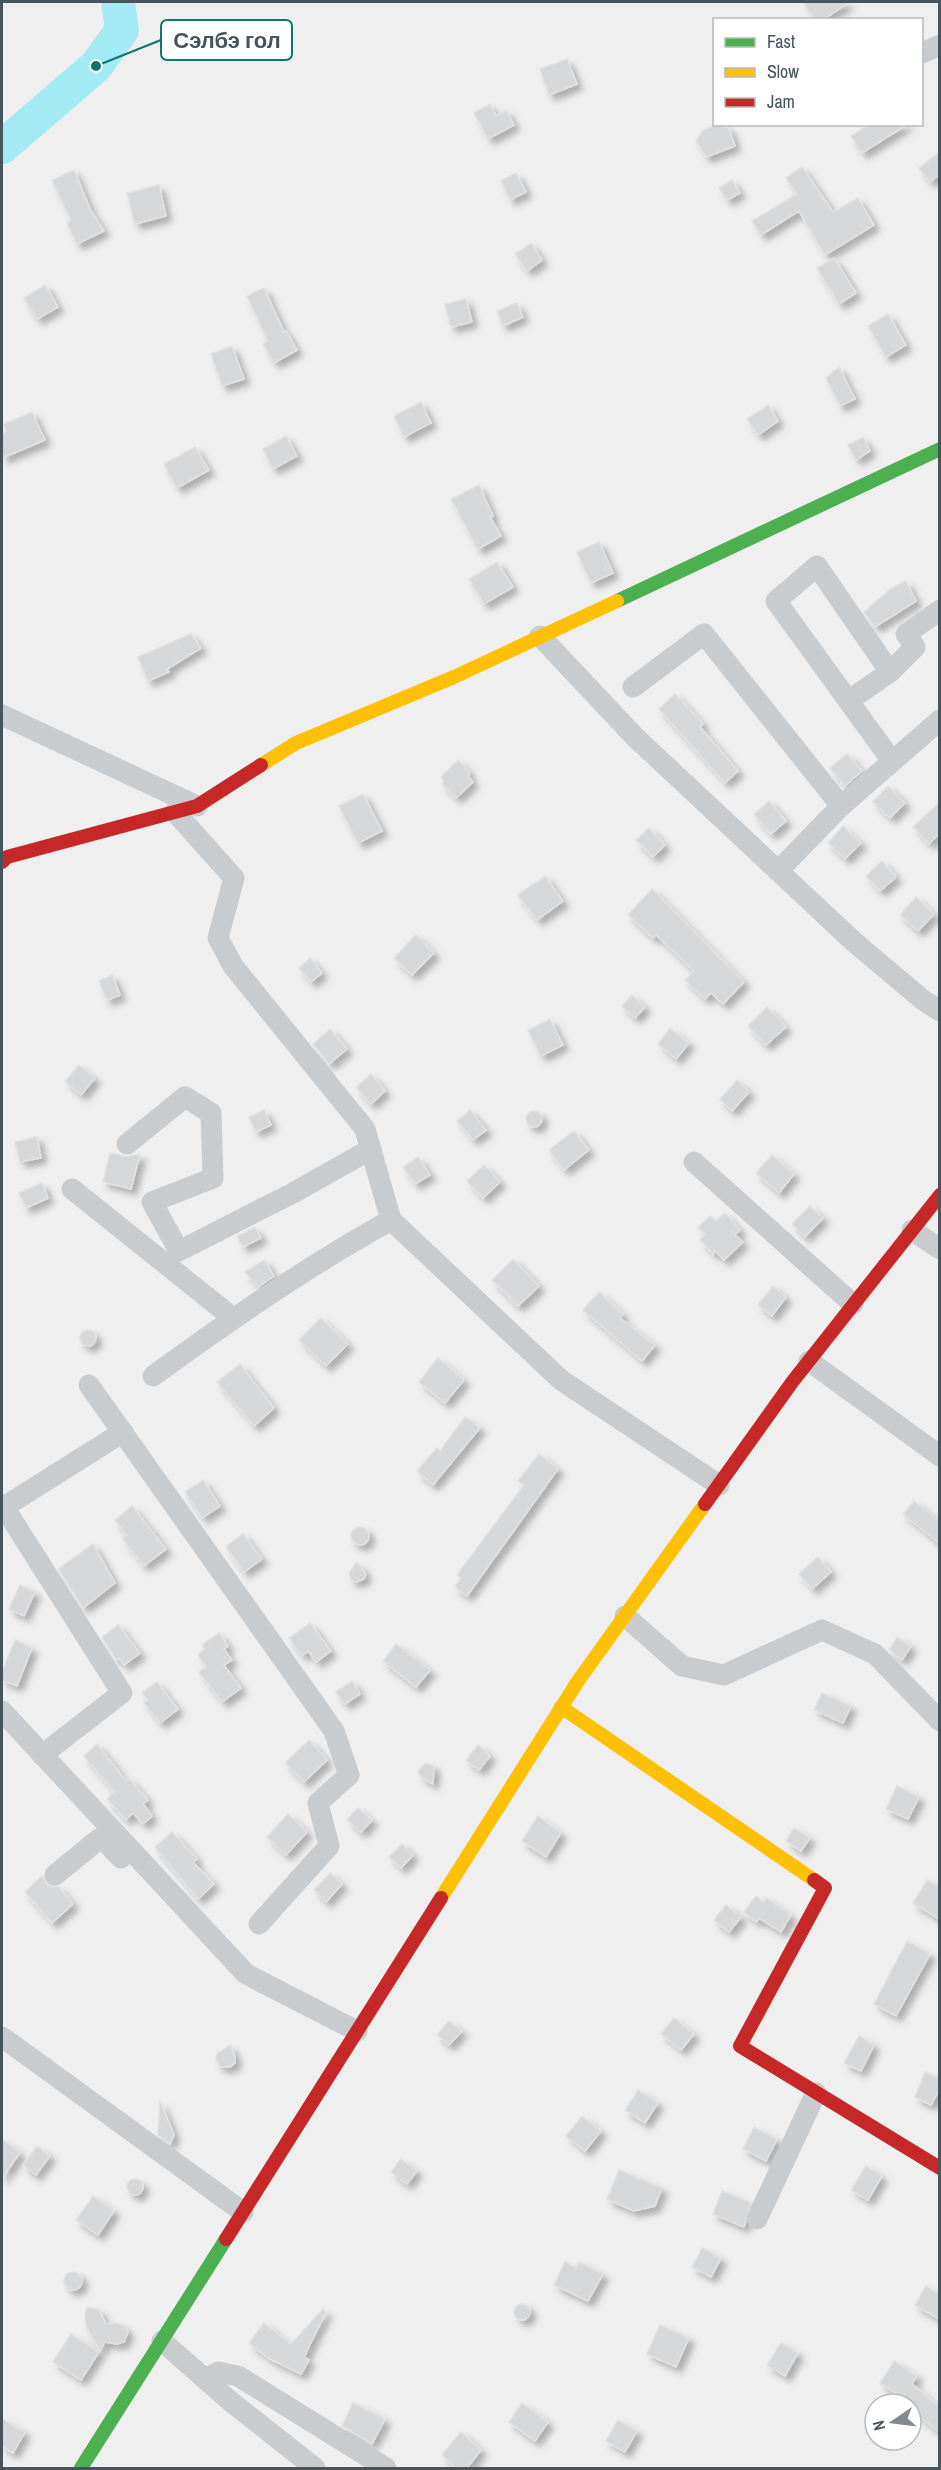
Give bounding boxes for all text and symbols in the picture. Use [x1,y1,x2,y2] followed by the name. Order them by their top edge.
[713,18,923,126] legend
[161,20,292,60] callout: Сэлбэ гол
[173,25,281,55] text: Сэлбэ гол
[767,29,795,54] text: Fast
[767,59,799,84] text: Slow
[767,89,795,114] text: Jam
[863,2392,923,2452] north arrow
[867,2418,890,2433] text: N

